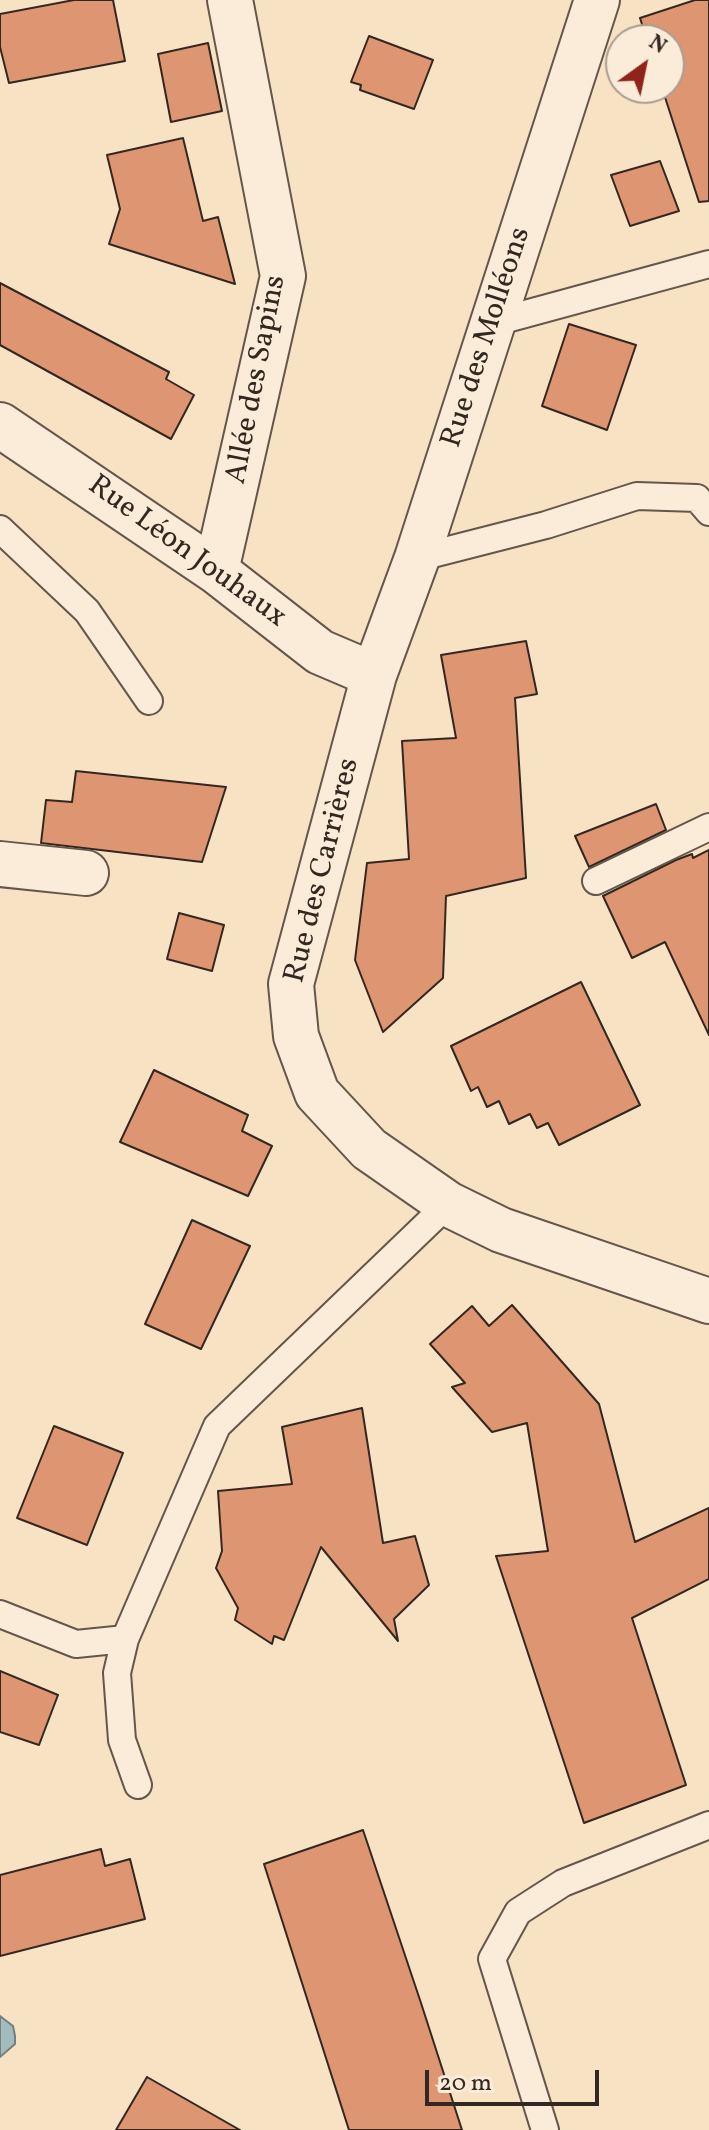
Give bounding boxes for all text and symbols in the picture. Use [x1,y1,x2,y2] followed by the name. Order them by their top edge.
[605,24,685,104] north arrow
[642,28,672,62] text: N
[435,223,541,453] street label: Rue des Molléons
[220,273,296,487] street label: Allée des Sapins
[80,469,292,637] street label: Rue Léon Jouhaux
[279,755,369,987] street label: Rue des Carrières
[429,2054,603,2104] scale bar
[439,2067,492,2101] text: 20 m

